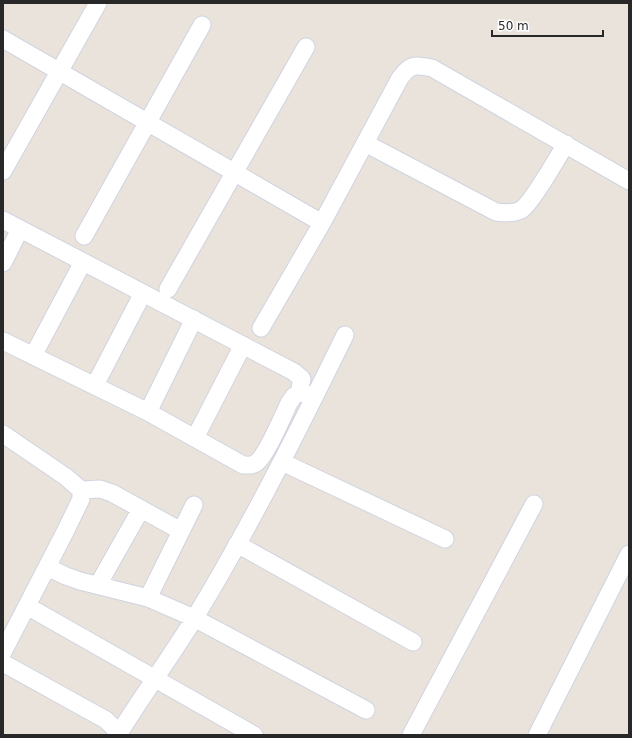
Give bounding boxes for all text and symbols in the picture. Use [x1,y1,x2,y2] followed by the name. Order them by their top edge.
[492,12,603,38] scale bar
[498,19,529,33] text: 50 m

